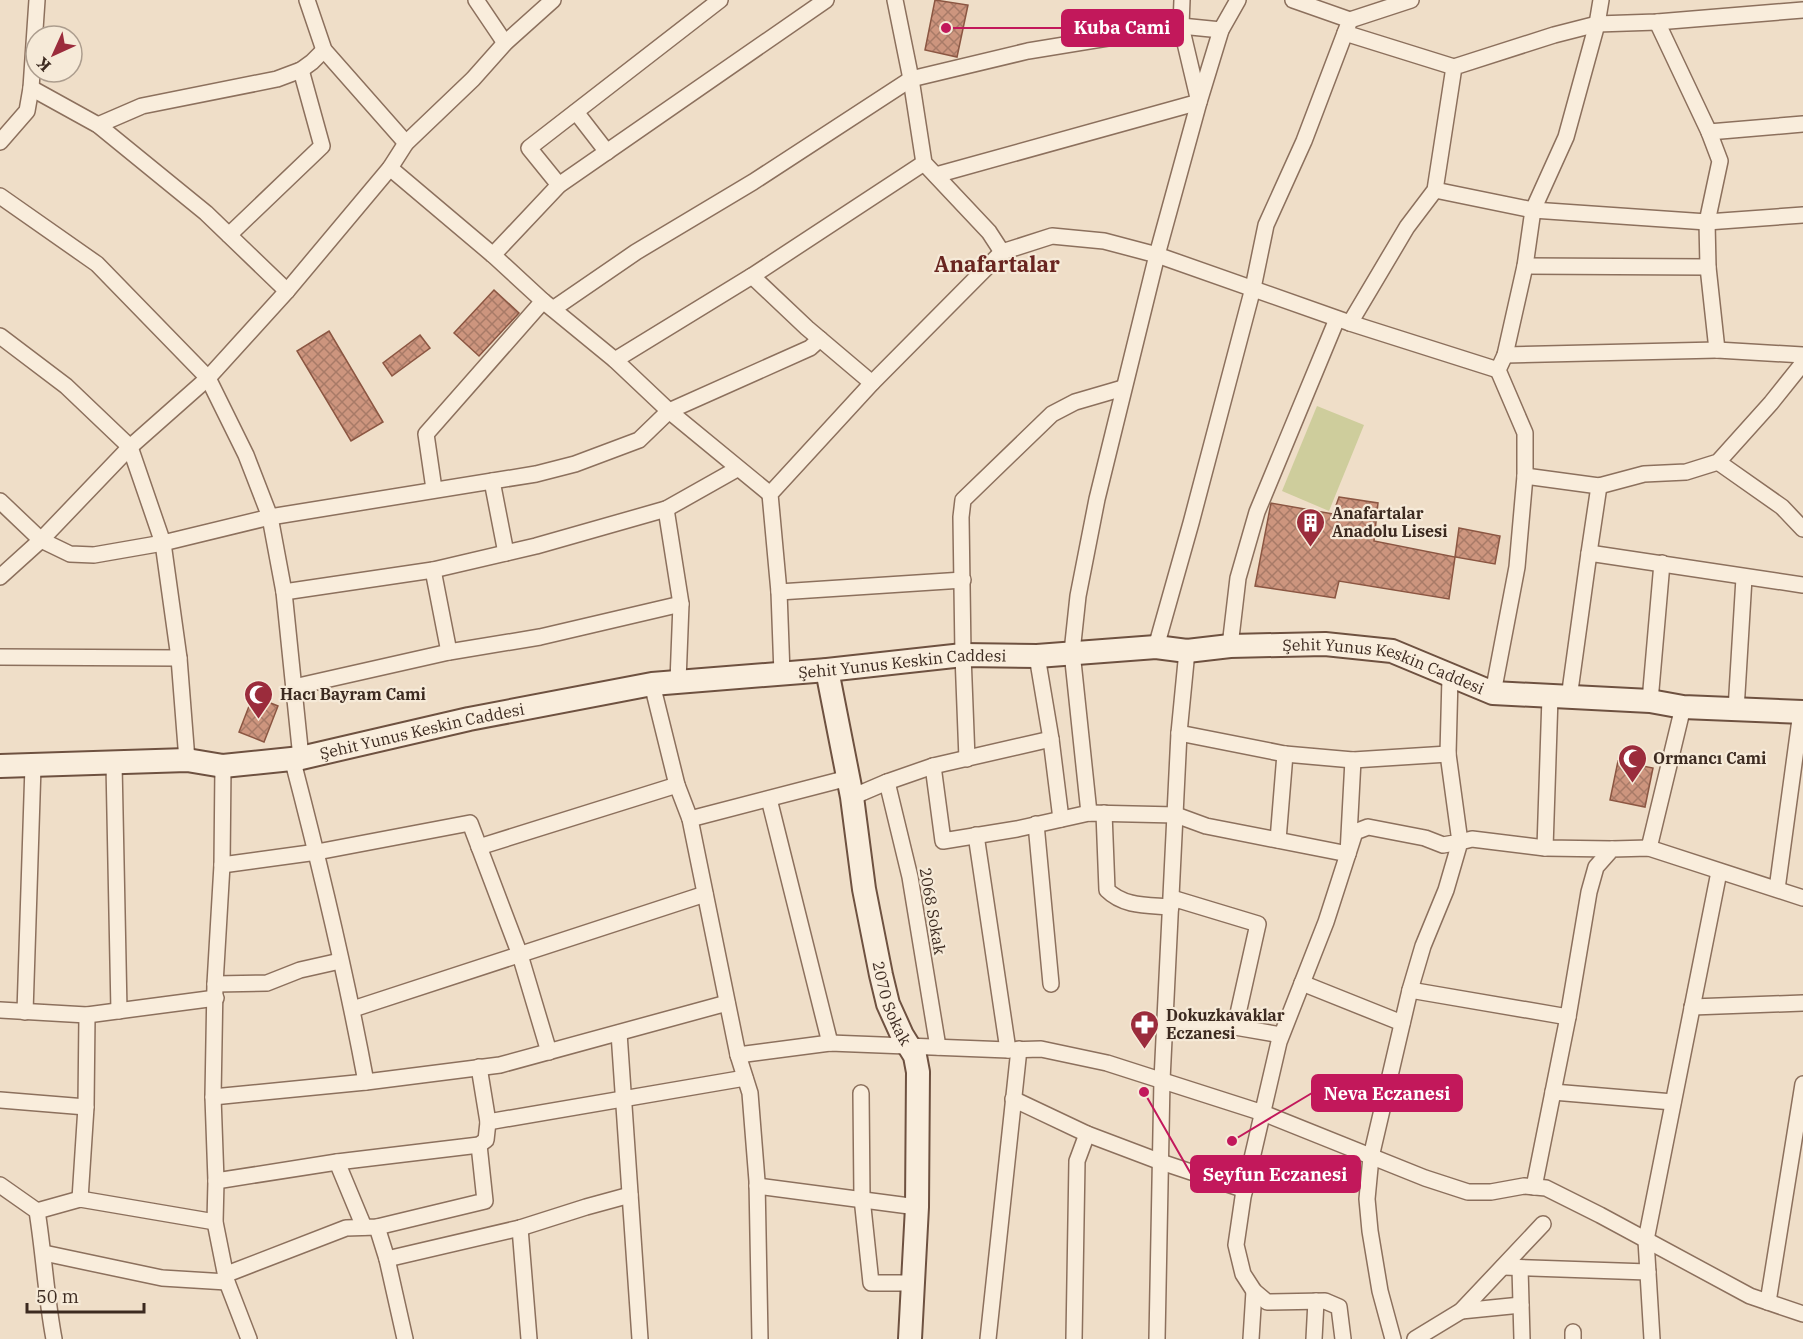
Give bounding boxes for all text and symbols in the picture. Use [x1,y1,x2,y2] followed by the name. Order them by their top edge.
[1062,10,1183,46] callout: Kuba Cami
[1074,16,1170,39] text: Kuba Cami
[24,24,84,84] north arrow
[31,53,55,76] text: K
[934,249,1060,278] district label: Anafartalar
[1332,503,1448,541] place label: Anafartalar Anadolu Lisesi
[1295,506,1327,548] building icon: Anafartalar Anadolu Lisesi
[1282,634,1487,698] street label: Şehit Yunus Keskin Caddesi
[797,645,1006,682] street label: Şehit Yunus Keskin Caddesi
[243,678,275,720] mosque icon: Hacı Bayram Cami
[280,684,426,704] place label: Hacı Bayram Cami
[318,699,526,763] street label: Şehit Yunus Keskin Caddesi
[1616,742,1648,784] mosque icon: Ormancı Cami
[1653,748,1766,768] place label: Ormancı Cami
[916,866,951,957] street label: 2068 Sokak
[868,959,916,1050] street label: 2070 Sokak
[1166,1005,1285,1043] place label: Dokuzkavaklar Eczanesi
[1129,1008,1161,1050] pharmacy icon: Dokuzkavaklar Eczanesi
[1312,1075,1462,1111] callout: Neva Eczanesi
[1324,1082,1450,1105] text: Neva Eczanesi
[1191,1156,1360,1192] callout: Seyfun Eczanesi
[1203,1163,1347,1186] text: Seyfun Eczanesi
[27,1276,144,1314] scale bar
[36,1285,79,1308] text: 50 m

